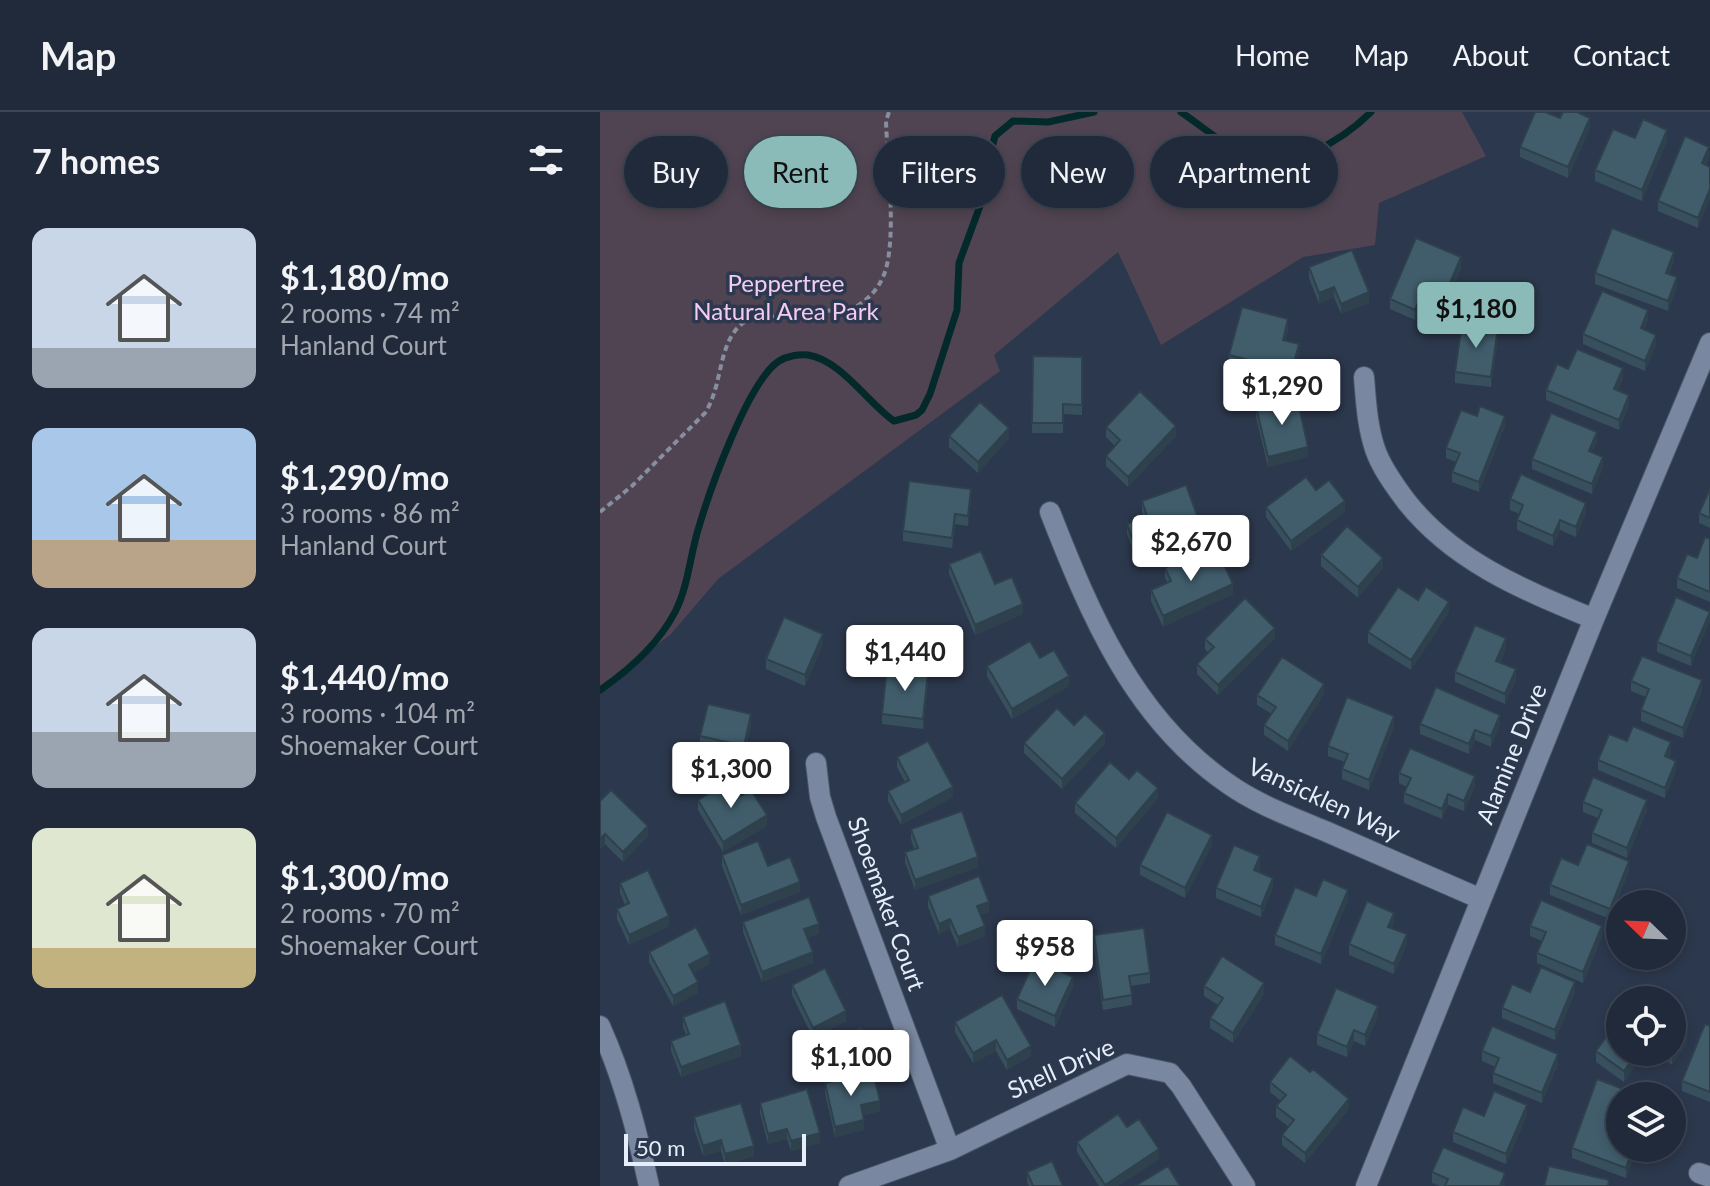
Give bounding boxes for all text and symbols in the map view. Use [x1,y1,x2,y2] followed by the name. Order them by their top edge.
[40,32,116,78] text: Map
[1235,38,1310,72] text: Home
[1354,38,1409,72] text: Map
[1453,38,1529,72] text: About
[1573,38,1670,72] text: Contact
[624,136,728,208] chip: Buy
[744,136,857,208] chip: Rent
[873,136,1005,208] chip: Filters
[1021,136,1134,208] chip: New
[1150,136,1338,208] chip: Apartment
[524,138,568,182] icon: filters
[32,140,160,181] text: 7 homes
[280,256,449,297] text: $1,180/mo
[96,260,192,356] icon: home
[693,268,879,325] park label: Peppertree Natural Area Park
[1411,282,1541,350] pin: $1,180
[1435,292,1517,324] text: $1,180
[280,297,460,329] text: 2 rooms · 74 m²
[280,329,447,361] text: Hanland Court
[1217,359,1347,427] pin: $1,290
[1241,369,1323,401] text: $1,290
[280,456,449,497] text: $1,290/mo
[96,460,192,556] icon: home
[280,497,460,529] text: 3 rooms · 86 m²
[1126,515,1256,583] pin: $2,670
[1150,525,1232,557] text: $2,670
[280,529,447,561] text: Hanland Court
[840,625,970,693] pin: $1,440
[864,635,946,667] text: $1,440
[280,656,449,697] text: $1,440/mo
[96,660,192,756] icon: home
[1469,679,1552,828] street label: Alamine Drive
[280,697,475,729] text: 3 rooms · 104 m²
[280,729,478,761] text: Shoemaker Court
[666,742,796,810] pin: $1,300
[1244,751,1406,847] street label: Vansicklen Way
[690,752,772,784] text: $1,300
[843,813,932,995] street label: Shoemaker Court
[280,856,449,897] text: $1,300/mo
[96,860,192,956] icon: home
[1606,890,1686,970] north arrow
[1606,890,1686,1162] map controls
[280,897,460,929] text: 2 rooms · 70 m²
[998,920,1092,988] pin: $958
[280,929,478,961] text: Shoemaker Court
[1015,930,1075,962] text: $958
[1606,986,1686,1066] button: locate
[786,1030,916,1098] pin: $1,100
[1003,1031,1118,1104] street label: Shell Drive
[810,1040,892,1072] text: $1,100
[1606,1082,1686,1162] button: layers
[624,1130,806,1166] scale bar
[636,1134,685,1161] text: 50 m

